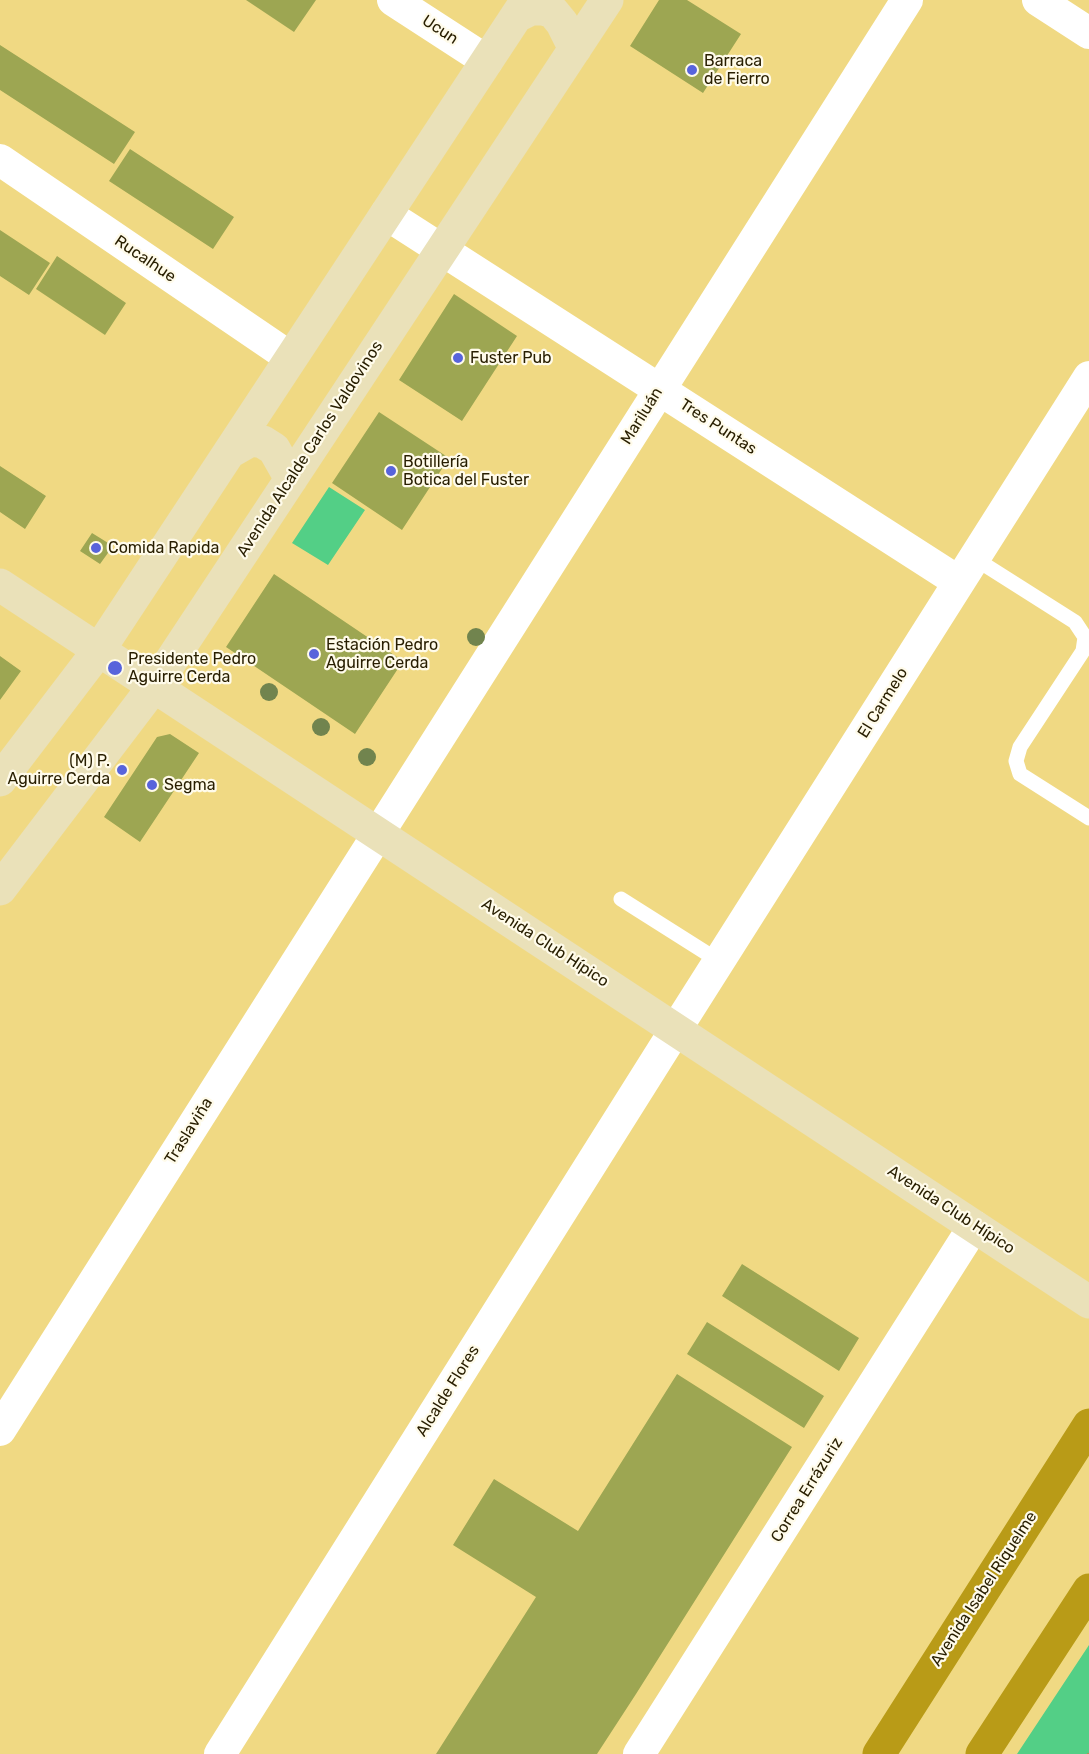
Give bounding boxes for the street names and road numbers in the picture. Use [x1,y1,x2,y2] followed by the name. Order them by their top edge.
[418,11,462,49] street label: Ucun
[111,231,179,287] street label: Rucalhue
[233,338,387,560] street label: Avenida Alcalde Carlos Valdovinos
[617,384,667,448] street label: Mariluán
[676,395,760,459] street label: Tres Puntas
[854,664,912,742] street label: El Carmelo
[478,895,612,991] street label: Avenida Club Hípico
[161,1094,217,1168] street label: Traslaviña
[884,1162,1018,1258] street label: Avenida Club Hípico
[412,1342,484,1440] street label: Alcalde Flores
[767,1434,847,1546] street label: Correa Errázuriz
[927,1508,1041,1670] street label: Avenida Isabel Riquelme

